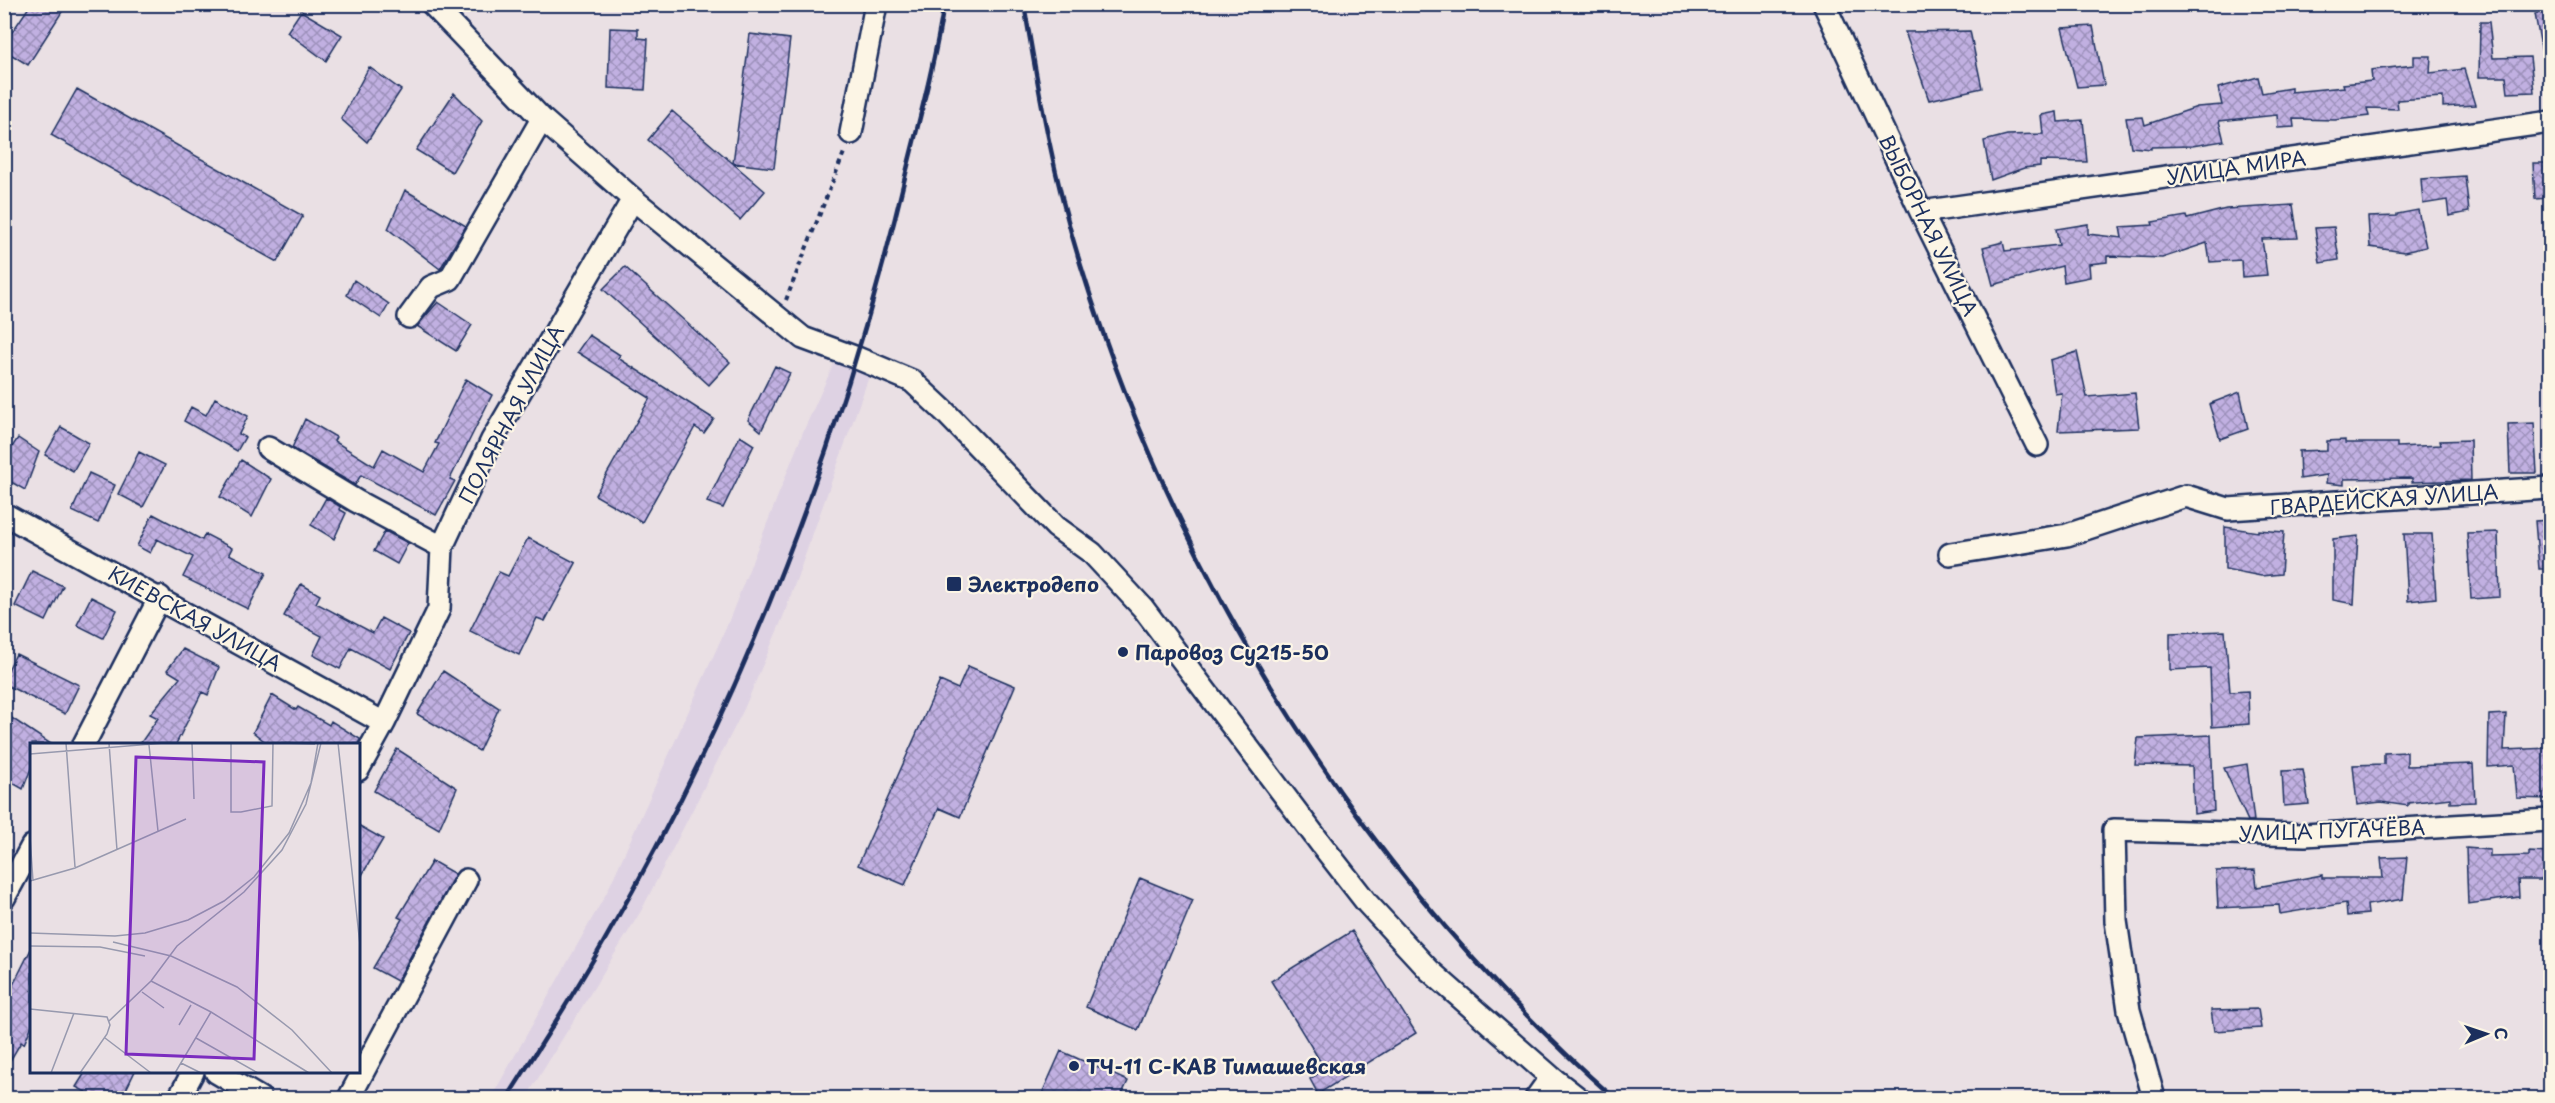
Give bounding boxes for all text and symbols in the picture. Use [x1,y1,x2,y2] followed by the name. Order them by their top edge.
[1872,129,1986,321] street label: ВЫБОРНАЯ УЛИЦА
[2164,142,2308,192] street label: УЛИЦА МИРА
[451,319,571,509] street label: ПОЛЯРНАЯ УЛИЦА
[2269,476,2499,522] street label: ГВАРДЕЙСКАЯ УЛИЦА
[103,558,287,678] street label: КИЕВСКАЯ УЛИЦА
[968,569,1099,599] place label: Электродепо
[945,575,963,593] marker: Электродепо
[1135,637,1329,667] place label: Паровоз Су215-50
[1116,645,1130,659] marker: Паровоз Су215-50
[30,743,360,1073] inset map
[2238,812,2426,848] street label: УЛИЦА ПУГАЧЁВА
[2456,1004,2516,1064] north arrow
[2490,1027,2514,1040] text: С
[1086,1051,1366,1081] place label: ТЧ-11 С-КАВ Тимашевская
[1067,1059,1081,1073] marker: ТЧ-11 С-КАВ Тимашевская

